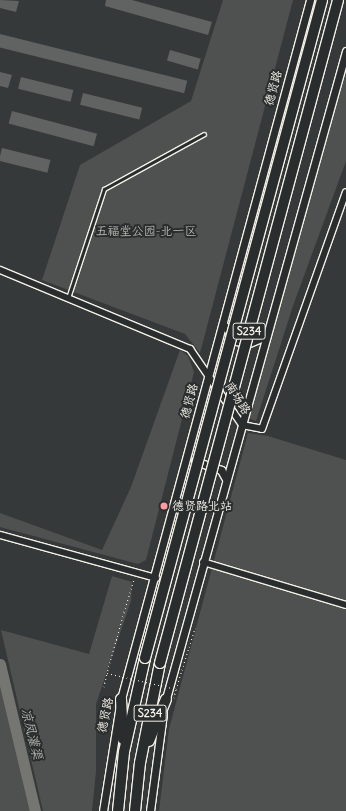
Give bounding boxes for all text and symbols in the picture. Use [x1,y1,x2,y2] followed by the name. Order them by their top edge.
[261,69,285,107] street label: 德贤路
[95,224,197,238] park label: 五福堂公园-北一区
[232,322,266,340] road number: S234
[222,379,254,417] street label: 南场路
[177,382,201,420] street label: 德贤路
[172,499,232,513] place label: 德贤路北站
[159,501,169,511] marker: 德贤路北站
[94,696,116,734] street label: 德贤路
[133,704,167,722] road number: S234
[17,707,45,761] water label: 凉凤灌渠

